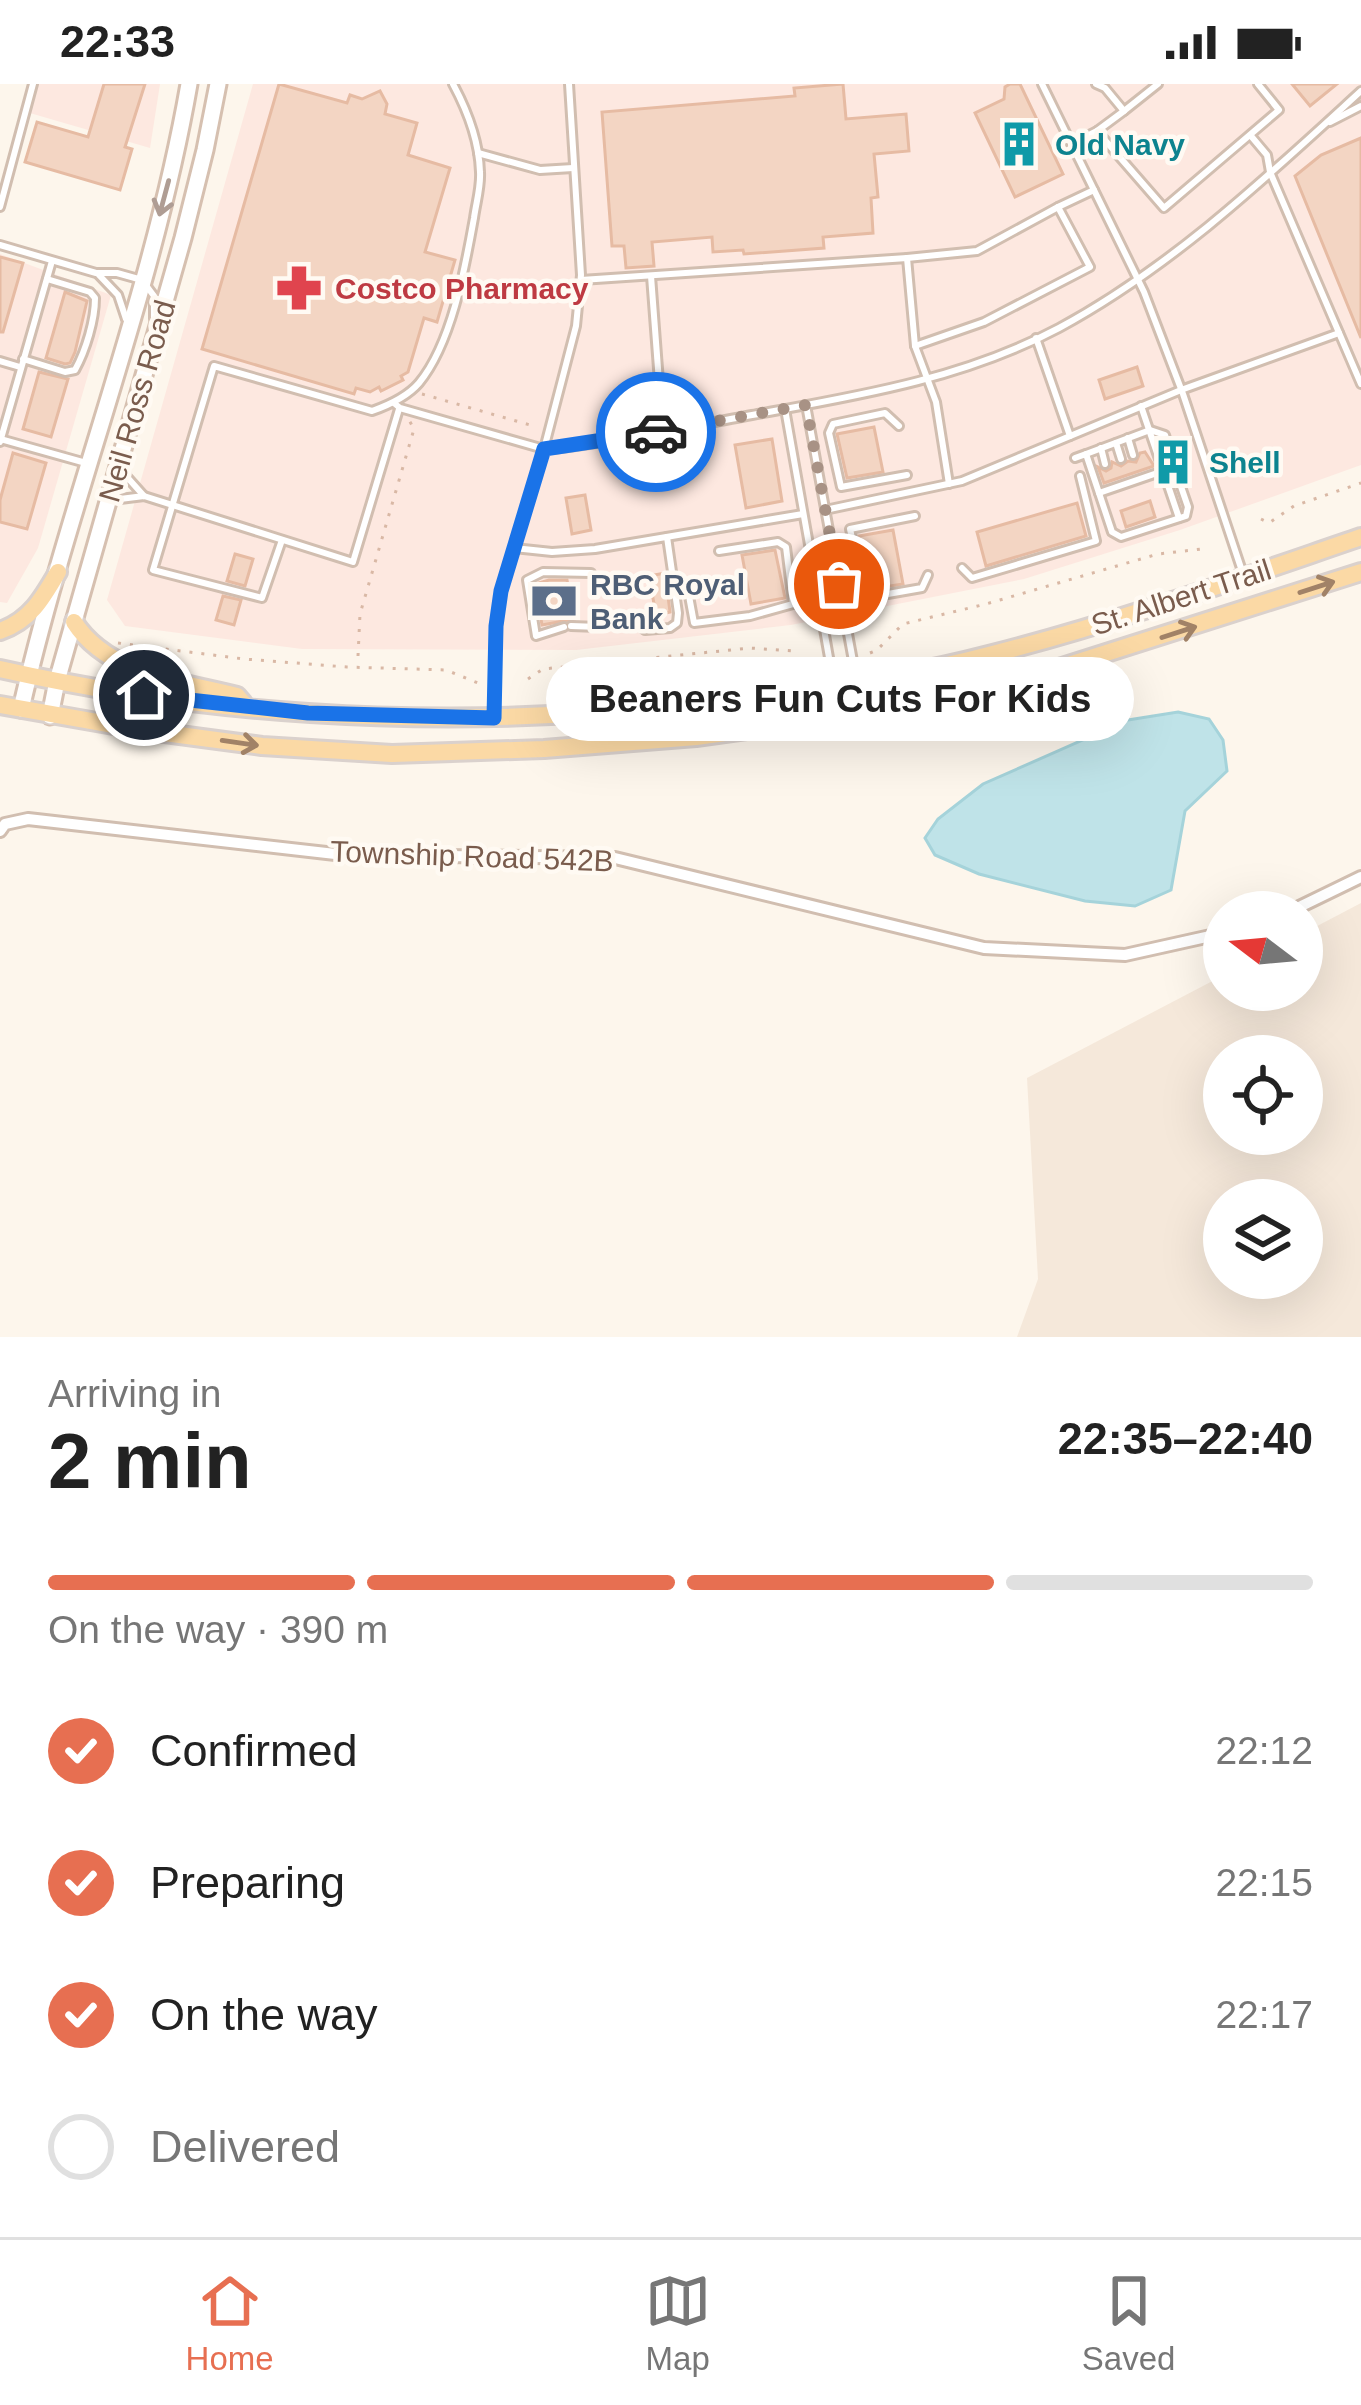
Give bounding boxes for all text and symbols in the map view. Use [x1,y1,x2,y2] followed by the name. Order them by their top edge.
[60,16,175,67] text: 22:33
[994,119,1044,169] building icon: Old Navy
[1055,128,1185,161] place label: Old Navy
[152,179,174,217] one-way arrow
[274,263,324,313] pharmacy icon: Costco Pharmacy
[335,272,589,305] place label: Costco Pharmacy
[92,296,182,506] street label: Neil Ross Road
[596,372,716,492] courier
[623,399,689,465] icon: car
[1148,437,1198,487] building icon: Shell
[1209,446,1281,479] place label: Shell
[788,533,890,635] pin
[806,551,872,617] icon: bag
[1087,552,1275,642] street label: St. Albert Trail
[590,568,745,635] place label: RBC Royal Bank
[1297,574,1335,596] one-way arrow
[529,576,579,626] bank icon: RBC Royal Bank
[1159,619,1197,641] one-way arrow
[93,644,195,746] pin
[545,656,1133,740] callout: Beaners Fun Cuts For Kids
[111,662,177,728] icon: home
[589,677,1091,720] text: Beaners Fun Cuts For Kids
[220,732,259,755] one-way arrow
[330,835,614,877] street label: Township Road 542B
[1203,891,1323,1011] north arrow
[1203,891,1323,1299] map controls
[1203,1035,1323,1155] button: locate
[1203,1179,1323,1299] button: layers
[48,1372,221,1415] text: Arriving in
[1058,1413,1313,1464] text: 22:35–22:40
[48,1417,252,1505] text: 2 min
[48,1608,388,1651] text: On the way · 390 m
[48,1718,114,1784] icon: check
[150,1725,358,1776] text: Confirmed
[1215,1729,1313,1772] text: 22:12
[48,1850,114,1916] icon: check
[150,1857,345,1908] text: Preparing
[1215,1861,1313,1904] text: 22:15
[48,1982,114,2048] icon: check
[150,1989,378,2040] text: On the way
[1215,1993,1313,2036] text: 22:17
[150,2121,340,2172] text: Delivered
[186,2268,274,2378] tab: Home
[645,2268,711,2378] tab: Map
[1082,2268,1175,2378] tab: Saved

